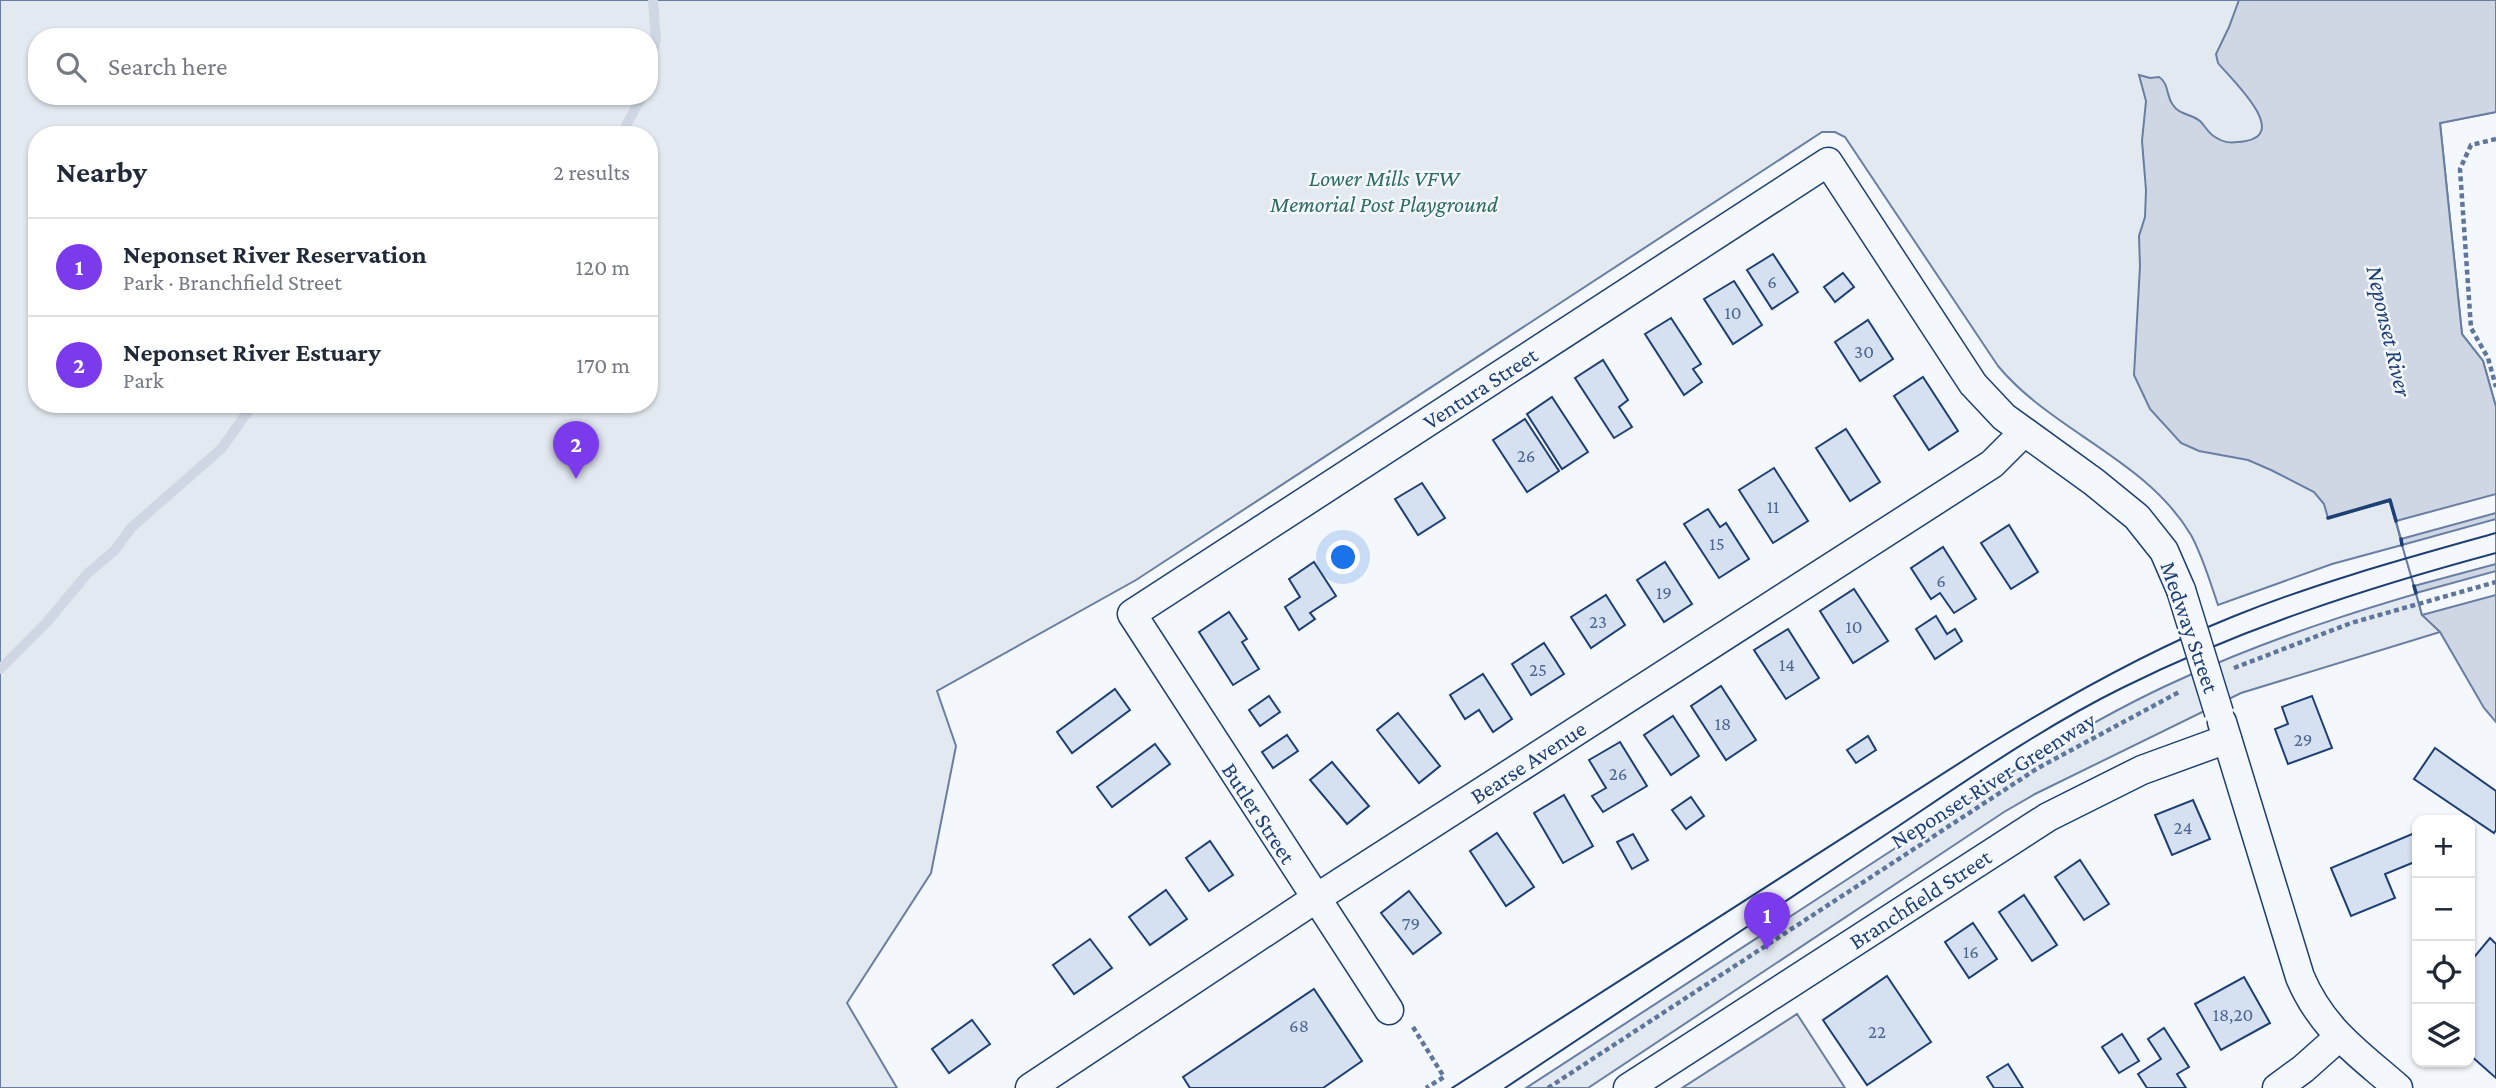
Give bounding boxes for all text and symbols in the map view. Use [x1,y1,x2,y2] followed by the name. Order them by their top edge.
[28,28,658,105] search box
[52,48,90,86] icon: search
[108,52,227,81] text: Search here
[56,155,147,188] text: Nearby
[553,159,630,185] text: 2 results
[1269,165,1499,217] park label: Lower Mills VFW Memorial Post Playground
[123,240,427,269] text: Neponset River Reservation
[75,254,83,280] text: 1
[576,254,630,280] text: 120 m
[2361,263,2418,400] water label: Neponset River
[123,269,342,295] text: Park · Branchfield Street
[1767,271,1777,292] house number: 6
[1724,302,1742,323] house number: 10
[123,338,381,367] text: Neponset River Estuary
[1418,341,1542,435] street label: Ventura Street
[1854,341,1874,362] house number: 30
[73,352,85,378] text: 2
[576,352,630,378] text: 170 m
[123,367,164,393] text: Park
[553,421,599,479] pin: 2
[1517,445,1535,466] house number: 26
[1767,496,1779,517] house number: 11
[1709,533,1725,554] house number: 15
[1326,540,1360,574] your location
[2155,558,2225,697] street label: Medway Street
[1936,570,1946,591] house number: 6
[1656,582,1672,603] house number: 19
[1589,611,1607,632] house number: 23
[1845,616,1863,637] house number: 10
[1779,654,1795,675] house number: 14
[1529,659,1547,680] house number: 25
[1886,706,2100,854] street label: Neponset River Greenway
[1715,713,1731,734] house number: 18
[1465,715,1591,809] street label: Bearse Avenue
[2294,729,2312,750] house number: 29
[1217,758,1301,869] street label: Butler Street
[1609,763,1627,784] house number: 26
[2412,815,2475,1067] map controls
[2412,815,2475,878] button: +
[2174,817,2192,838] house number: 24
[1844,843,1996,955] street label: Branchfield Street
[2412,878,2475,941] button: −
[1744,892,1790,950] pin: 1
[1402,913,1420,934] house number: 79
[1963,941,1979,962] house number: 16
[2412,941,2475,1004] button: locate
[2213,1004,2253,1025] house number: 18,20
[2412,1004,2475,1067] button: layers
[1289,1015,1309,1036] house number: 68
[1868,1021,1886,1042] house number: 22

